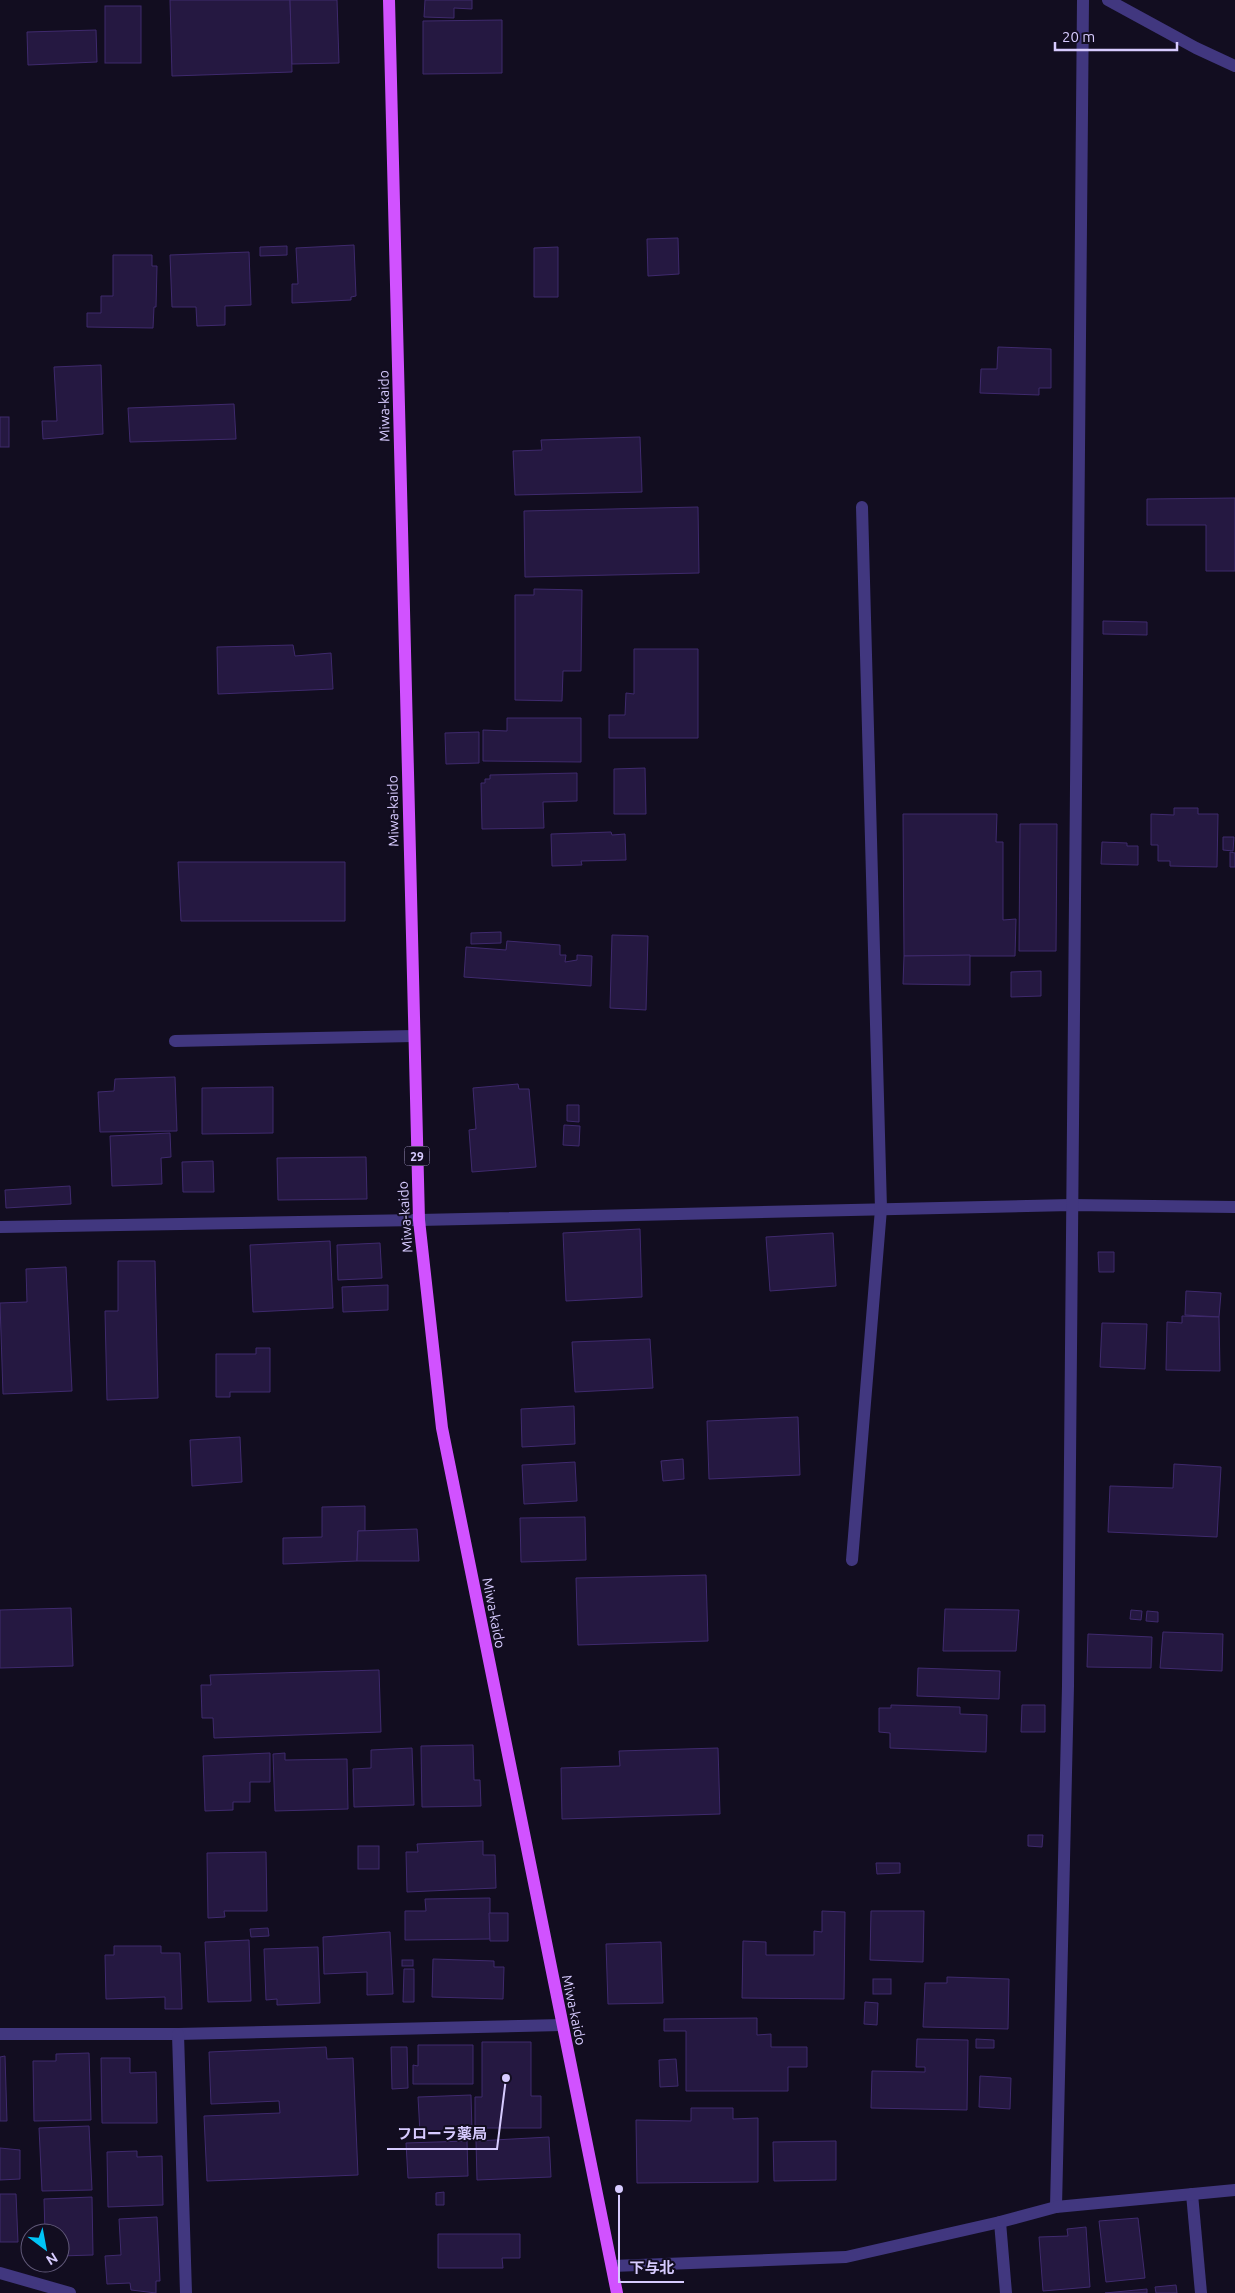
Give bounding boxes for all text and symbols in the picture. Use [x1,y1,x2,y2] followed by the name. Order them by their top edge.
[1055,20,1178,52] scale bar
[1062,28,1095,45] text: 20 m
[375,370,393,442] street label: Miwa-kaido
[384,775,402,847] street label: Miwa-kaido
[404,1146,430,1166] road number: 29
[395,1181,415,1253] street label: Miwa-kaido
[479,1576,509,1650] street label: Miwa-kaido
[559,1973,589,2047] street label: Miwa-kaido
[387,2119,497,2149] callout: フローラ薬局
[397,2125,487,2142] text: フローラ薬局
[20,2223,70,2273] north arrow
[43,2249,61,2269] text: N
[619,2252,684,2282] callout: 下与北
[629,2259,675,2276] text: 下与北

